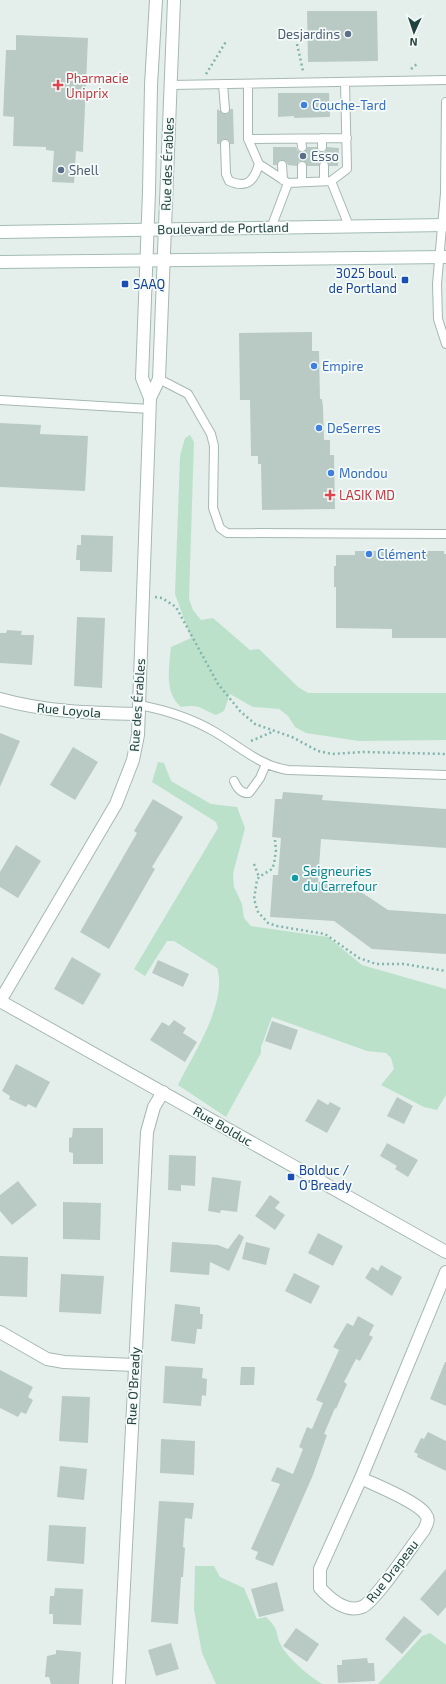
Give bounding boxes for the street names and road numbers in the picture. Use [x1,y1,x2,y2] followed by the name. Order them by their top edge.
[156,117,177,211] street label: Rue des Érables
[157,219,289,237] street label: Boulevard de Portland
[125,658,148,752] street label: Rue des Érables
[36,699,102,721] street label: Rue Loyola
[190,1103,256,1149] street label: Rue Bolduc
[123,1346,143,1426] street label: Rue O'Bready
[362,1536,422,1606] street label: Rue Drapeau

